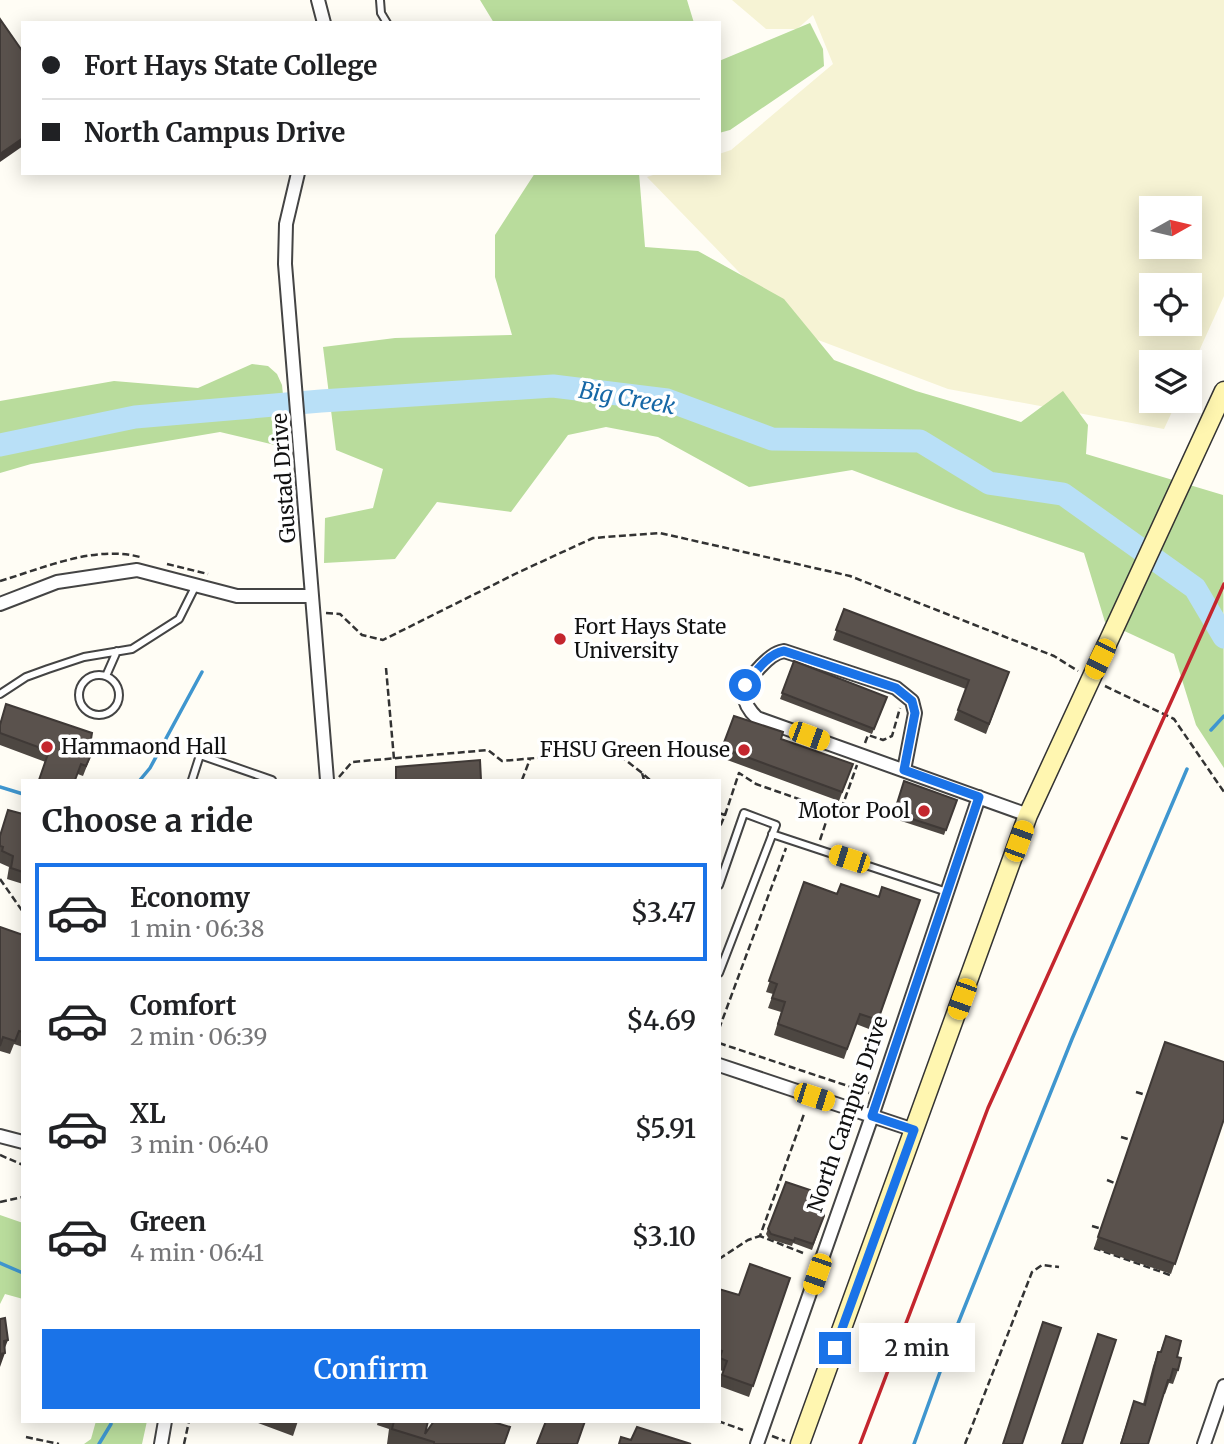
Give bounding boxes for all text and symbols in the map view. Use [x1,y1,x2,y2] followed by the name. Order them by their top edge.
[84,49,377,82] text: Fort Hays State College
[84,116,345,149] text: North Campus Drive
[1139,196,1202,259] north arrow
[1139,196,1202,413] map controls
[1139,273,1202,336] button: locate
[1139,350,1202,413] button: layers
[577,375,678,420] water label: Big Creek
[265,412,302,544] street label: Gustad Drive
[574,613,726,664] place label: Fort Hays State University
[552,631,568,647] marker: Fort Hays State University
[1082,636,1119,682] car
[729,669,761,701] route start
[786,719,833,753] car
[61,733,227,760] place label: Hammaond Hall
[540,736,730,763] place label: FHSU Green House
[39,739,55,755] marker: Hammaond Hall
[736,742,752,758] marker: FHSU Green House
[798,797,910,824] place label: Motor Pool
[42,801,253,841] text: Choose a ride
[916,803,932,819] marker: Motor Pool
[1002,818,1037,864] car
[826,843,873,875] car
[46,881,109,944] icon: car
[130,881,250,914] text: Economy
[631,896,696,929] text: $3.47
[130,914,264,943] text: 1 min · 06:38
[945,976,980,1022] car
[46,989,109,1052] icon: car
[130,989,236,1022] text: Comfort
[626,1004,696,1037] text: $4.69
[801,1012,894,1216] street label: North Campus Drive
[130,1022,267,1051] text: 2 min · 06:39
[791,1081,838,1113] car
[46,1097,109,1160] icon: car
[130,1097,166,1130] text: XL
[635,1112,696,1145] text: $5.91
[130,1130,269,1159] text: 3 min · 06:40
[46,1205,109,1268] icon: car
[130,1205,206,1238] text: Green
[632,1220,696,1253] text: $3.10
[130,1238,264,1267] text: 4 min · 06:41
[801,1251,834,1297] car
[860,1324,975,1372] callout: 2 min
[42,1329,700,1409] button: Confirm
[819,1332,851,1364] route end
[885,1333,949,1362] text: 2 min

